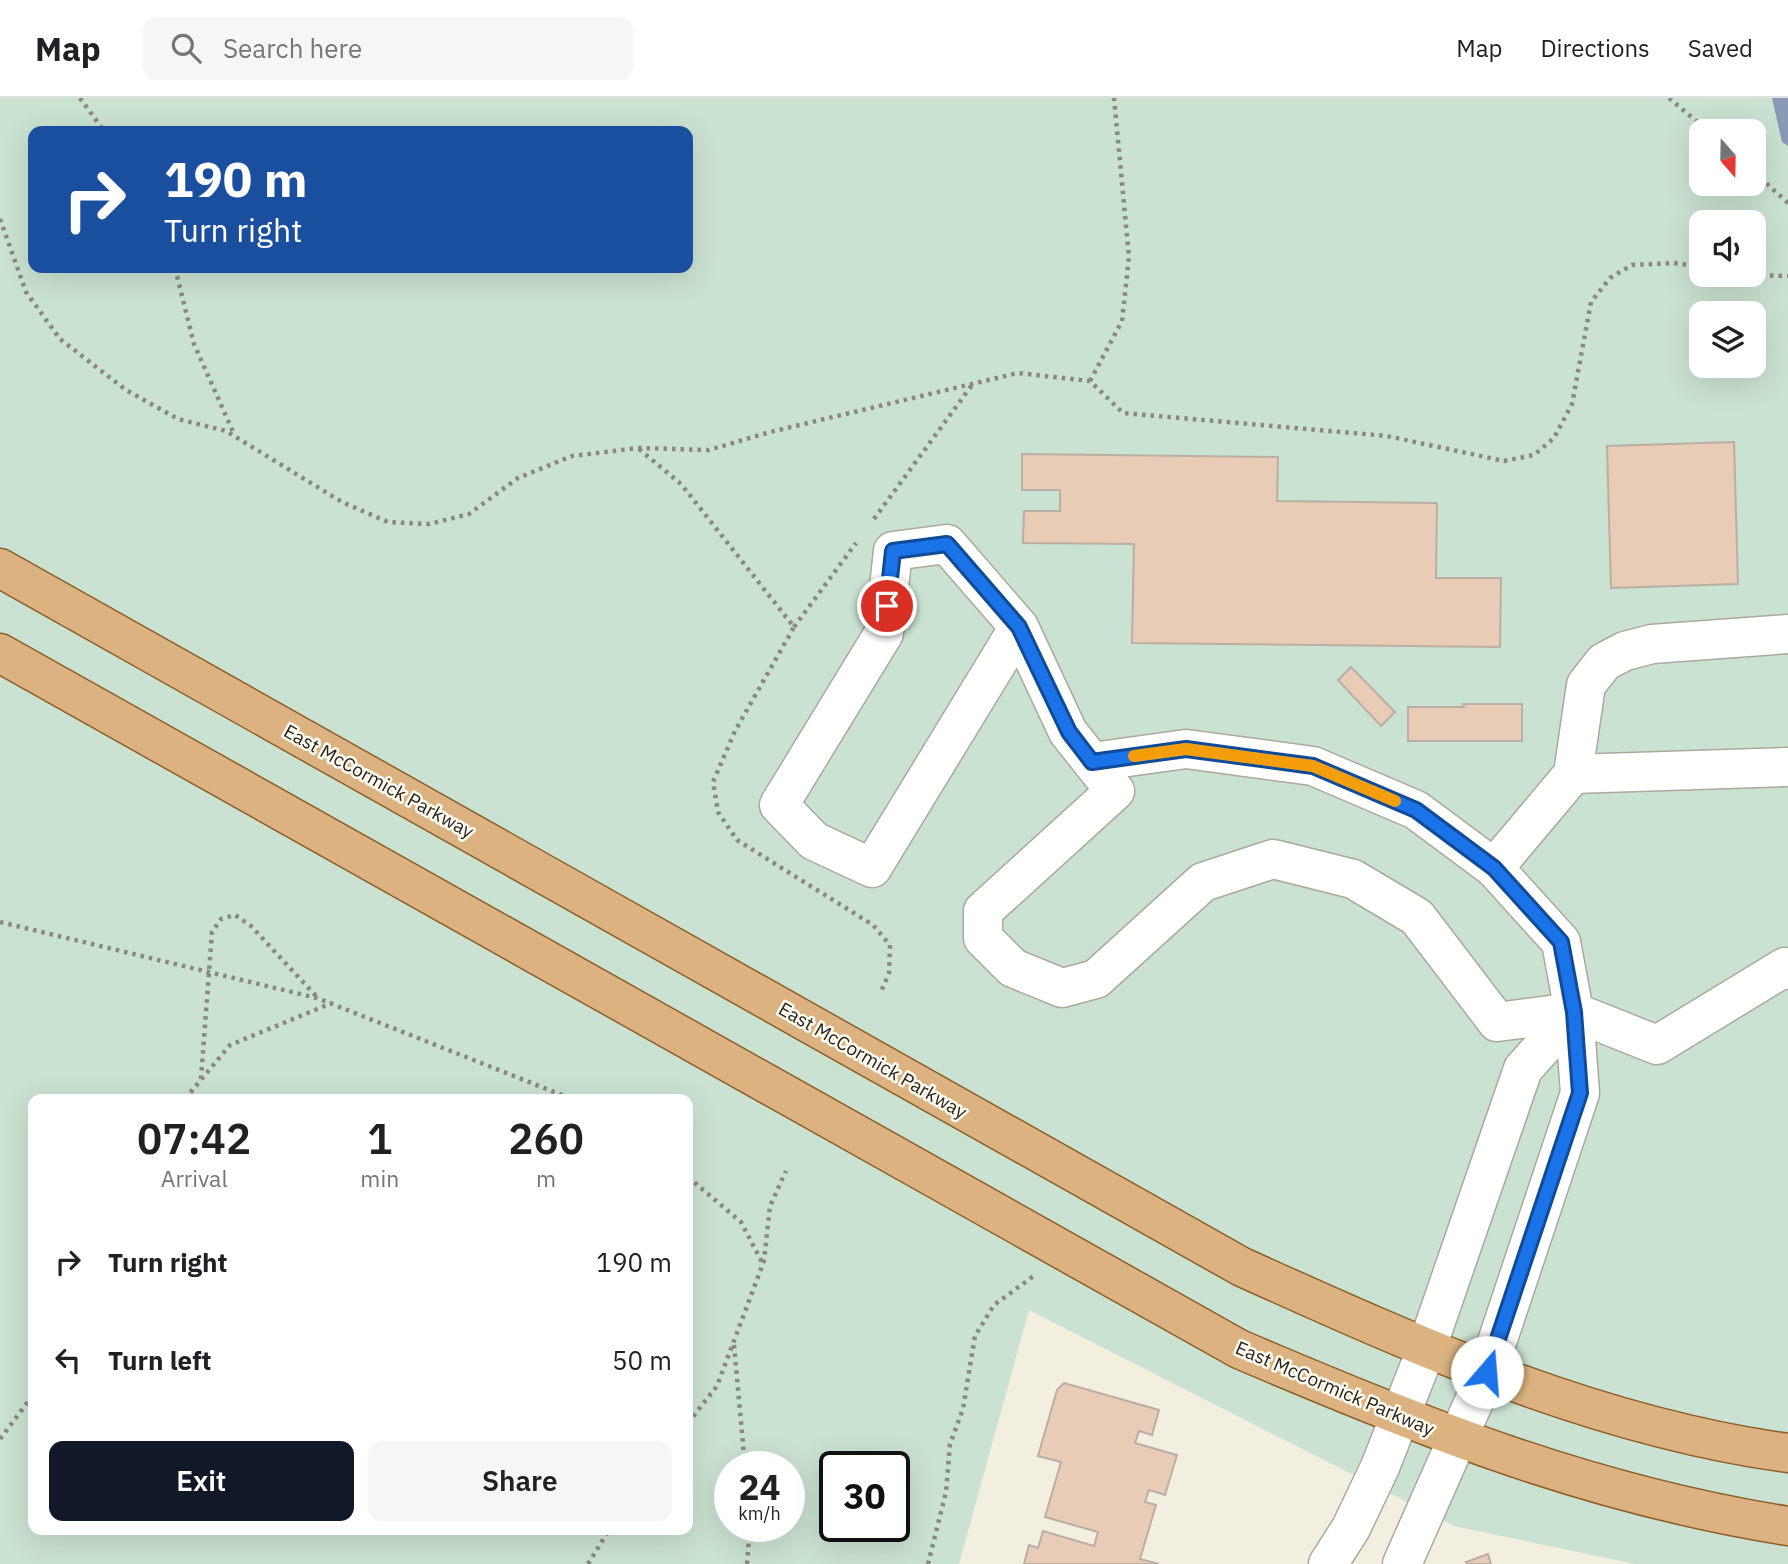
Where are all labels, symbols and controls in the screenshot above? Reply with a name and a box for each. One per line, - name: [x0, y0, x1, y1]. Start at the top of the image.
- search box: [143, 17, 633, 80]
- text: Map: [35, 27, 101, 70]
- icon: search: [167, 29, 205, 67]
- text: Search here: [223, 31, 362, 65]
- text: Map: [1456, 32, 1502, 64]
- text: Directions: [1540, 32, 1650, 64]
- text: Saved: [1688, 32, 1753, 64]
- north arrow: [1689, 119, 1766, 196]
- map controls: [1689, 119, 1766, 378]
- text: 190 m: [164, 147, 308, 210]
- icon: right: [49, 154, 140, 245]
- text: Turn right: [164, 209, 302, 251]
- button: sound: [1689, 210, 1766, 287]
- button: layers: [1689, 301, 1766, 378]
- pin: [857, 576, 917, 636]
- icon: arrive: [868, 587, 906, 625]
- street label: East McCormick Parkway: [280, 719, 479, 844]
- street label: East McCormick Parkway: [774, 996, 972, 1124]
- text: 07:42: [137, 1111, 251, 1166]
- text: 1: [367, 1111, 392, 1166]
- text: 260: [508, 1111, 584, 1166]
- text: Arrival: [161, 1163, 228, 1193]
- text: min: [360, 1163, 399, 1193]
- text: m: [536, 1163, 556, 1193]
- icon: right: [49, 1243, 87, 1281]
- text: Turn right: [108, 1245, 227, 1279]
- text: 190 m: [596, 1245, 672, 1279]
- street label: East McCormick Parkway: [1232, 1335, 1439, 1441]
- position arrow: [1450, 1335, 1524, 1409]
- icon: left: [49, 1341, 87, 1379]
- text: Turn left: [108, 1343, 211, 1377]
- text: 50 m: [612, 1343, 672, 1377]
- button: Exit: [49, 1441, 354, 1521]
- button: Share: [368, 1441, 672, 1521]
- speed limit sign: 30: [819, 1451, 910, 1542]
- text: 24: [738, 1464, 781, 1510]
- text: km/h: [738, 1502, 781, 1525]

